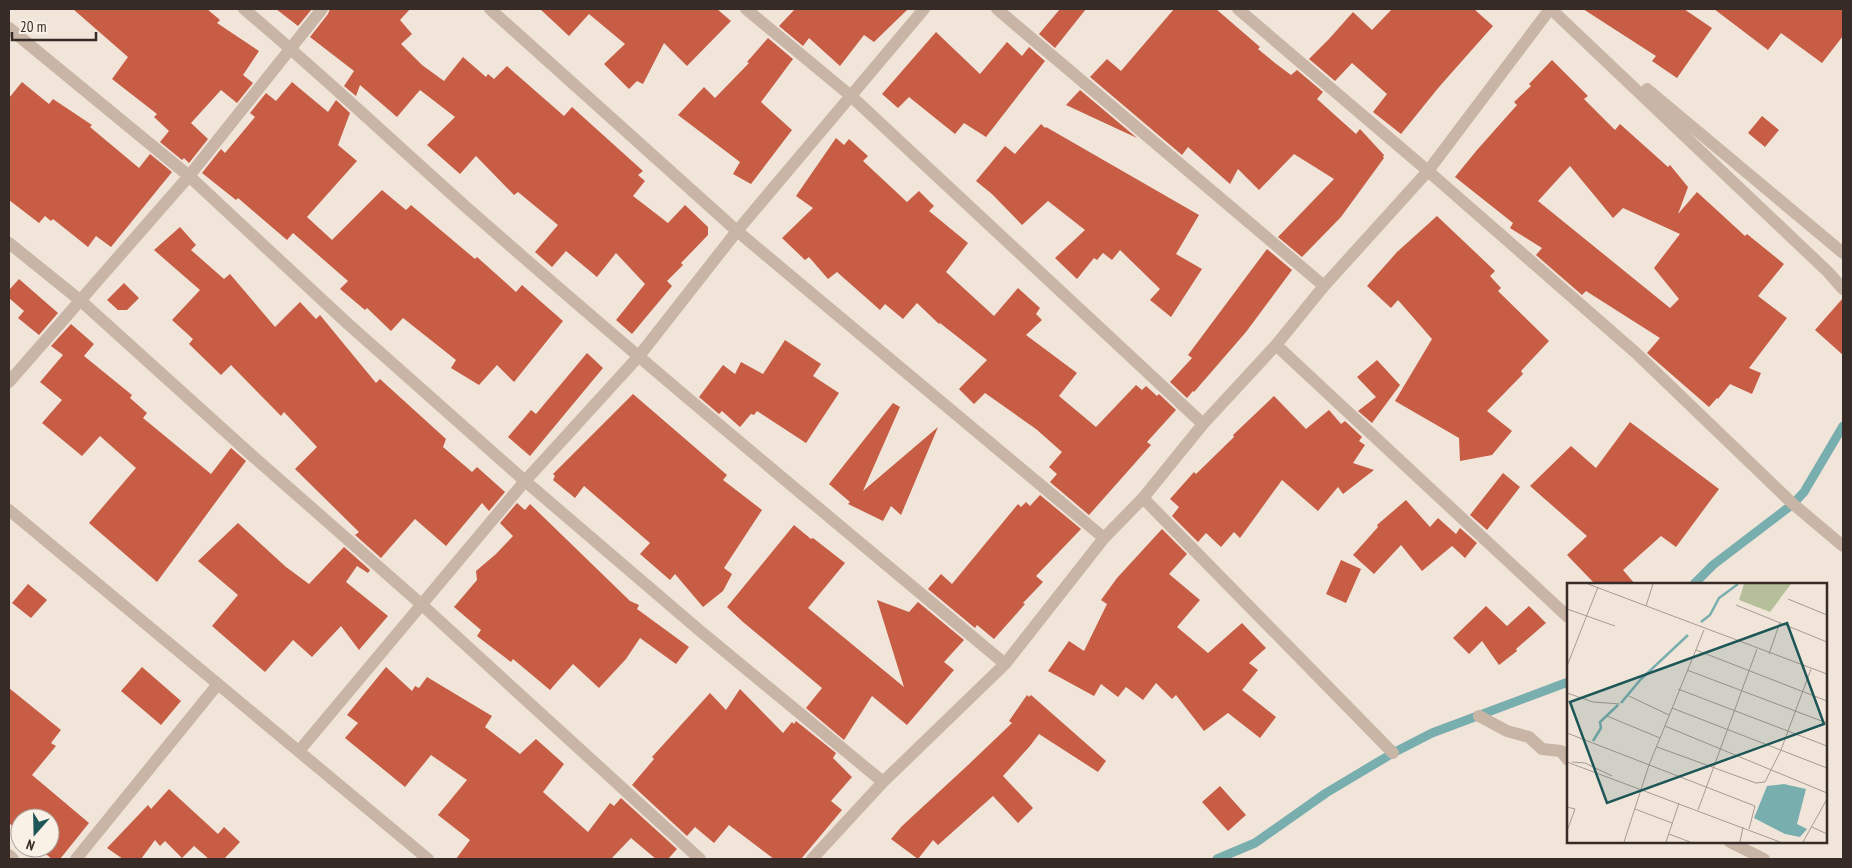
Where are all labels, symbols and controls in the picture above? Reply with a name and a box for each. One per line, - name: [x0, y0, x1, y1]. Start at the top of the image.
- scale bar: [12, 10, 96, 42]
- text: 20 m: [20, 17, 46, 36]
- inset map: [1567, 583, 1827, 843]
- north arrow: [10, 808, 60, 858]
- text: N: [24, 835, 37, 855]

